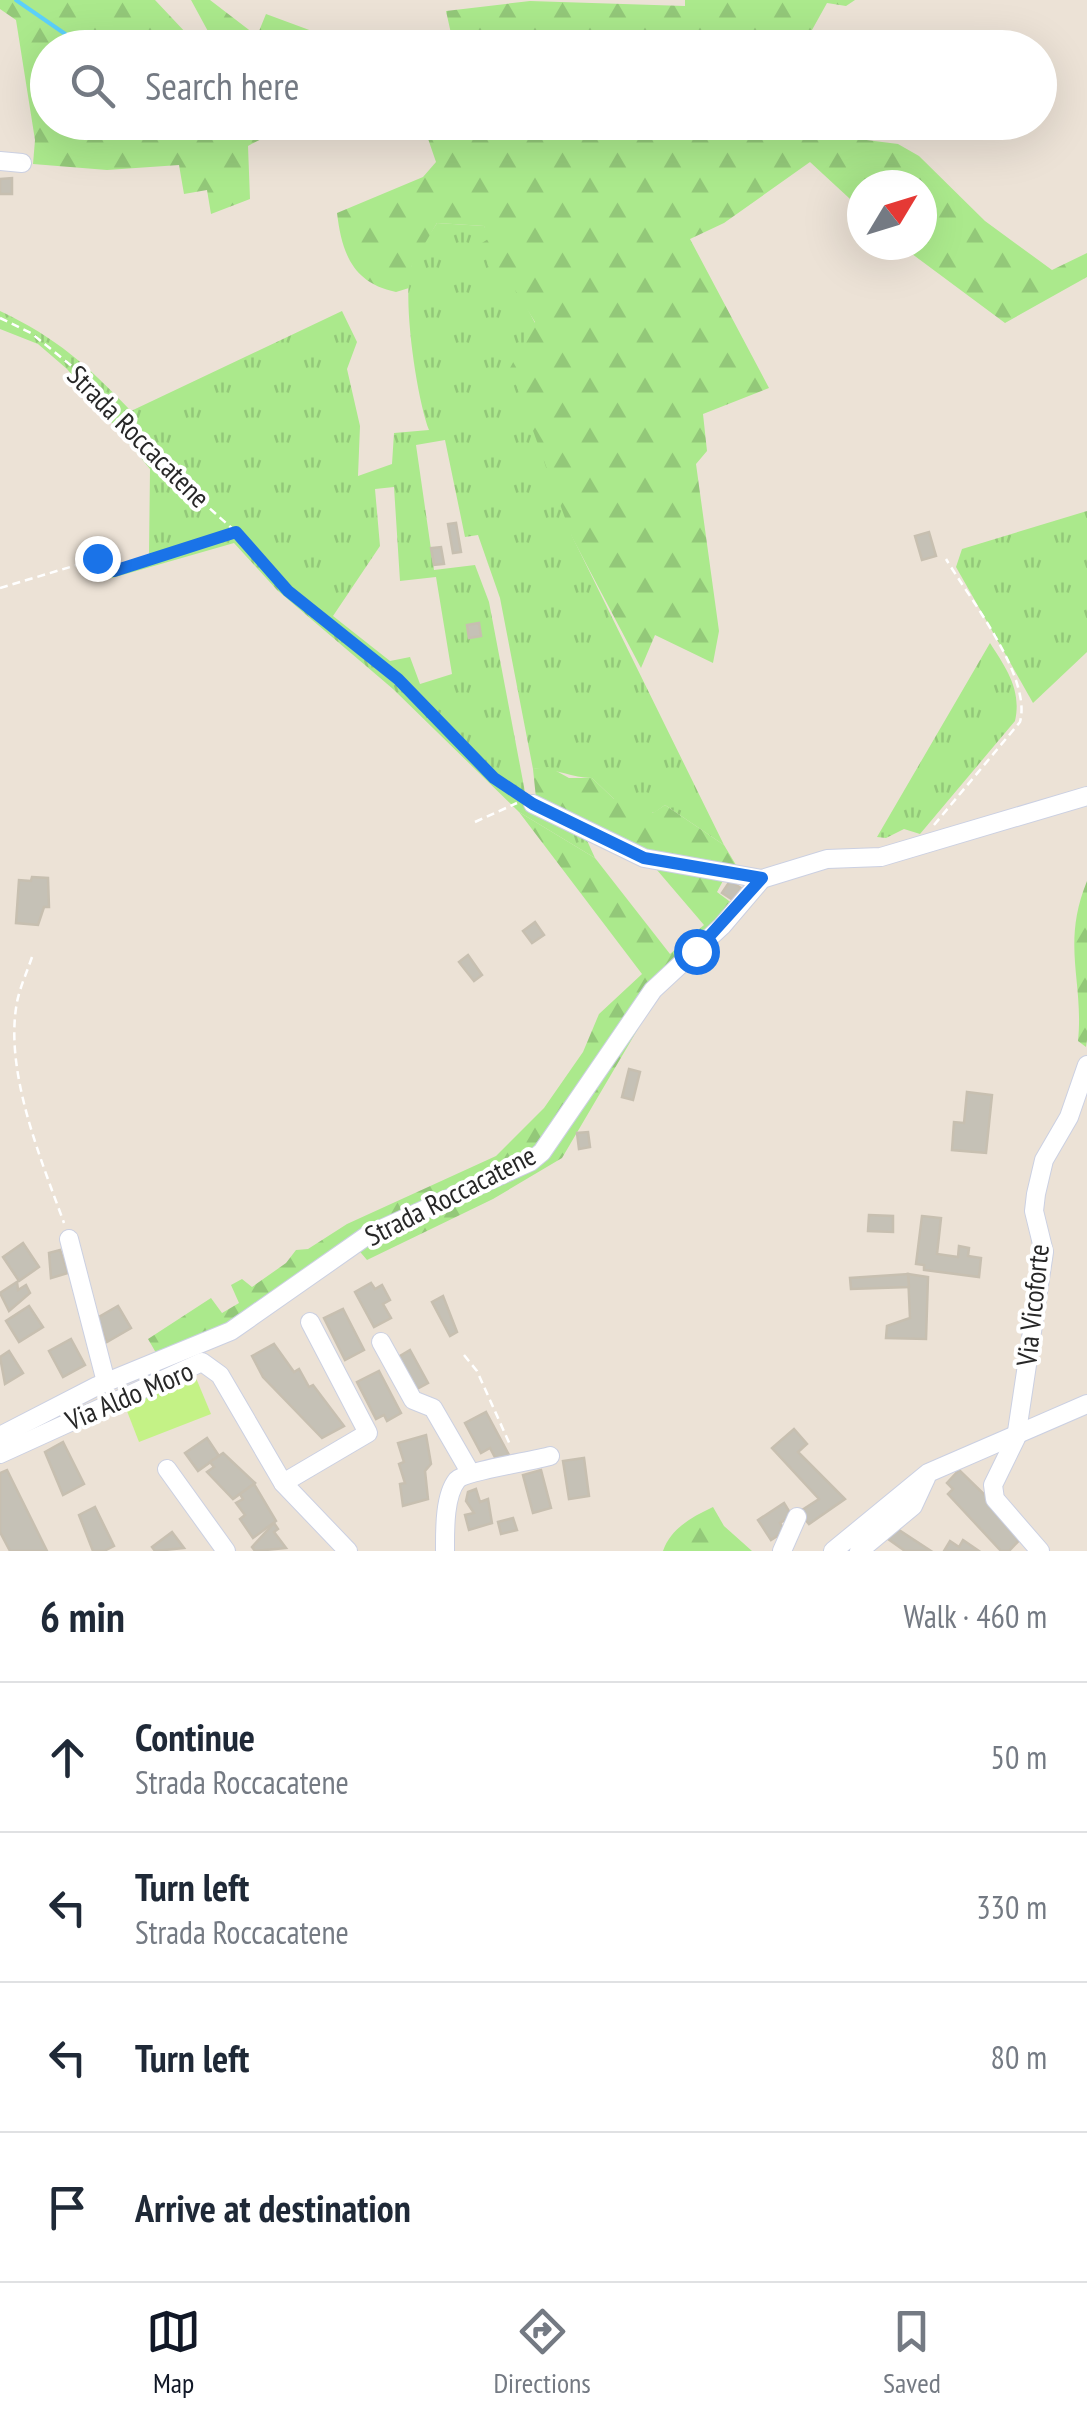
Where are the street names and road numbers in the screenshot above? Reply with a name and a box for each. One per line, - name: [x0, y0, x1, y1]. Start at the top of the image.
- street label: Strada Roccacatene: [60, 357, 218, 515]
- street label: Strada Roccacatene: [358, 1136, 542, 1254]
- street label: Via Vicoforte: [1007, 1242, 1057, 1369]
- street label: Via Aldo Moro: [59, 1352, 198, 1439]

